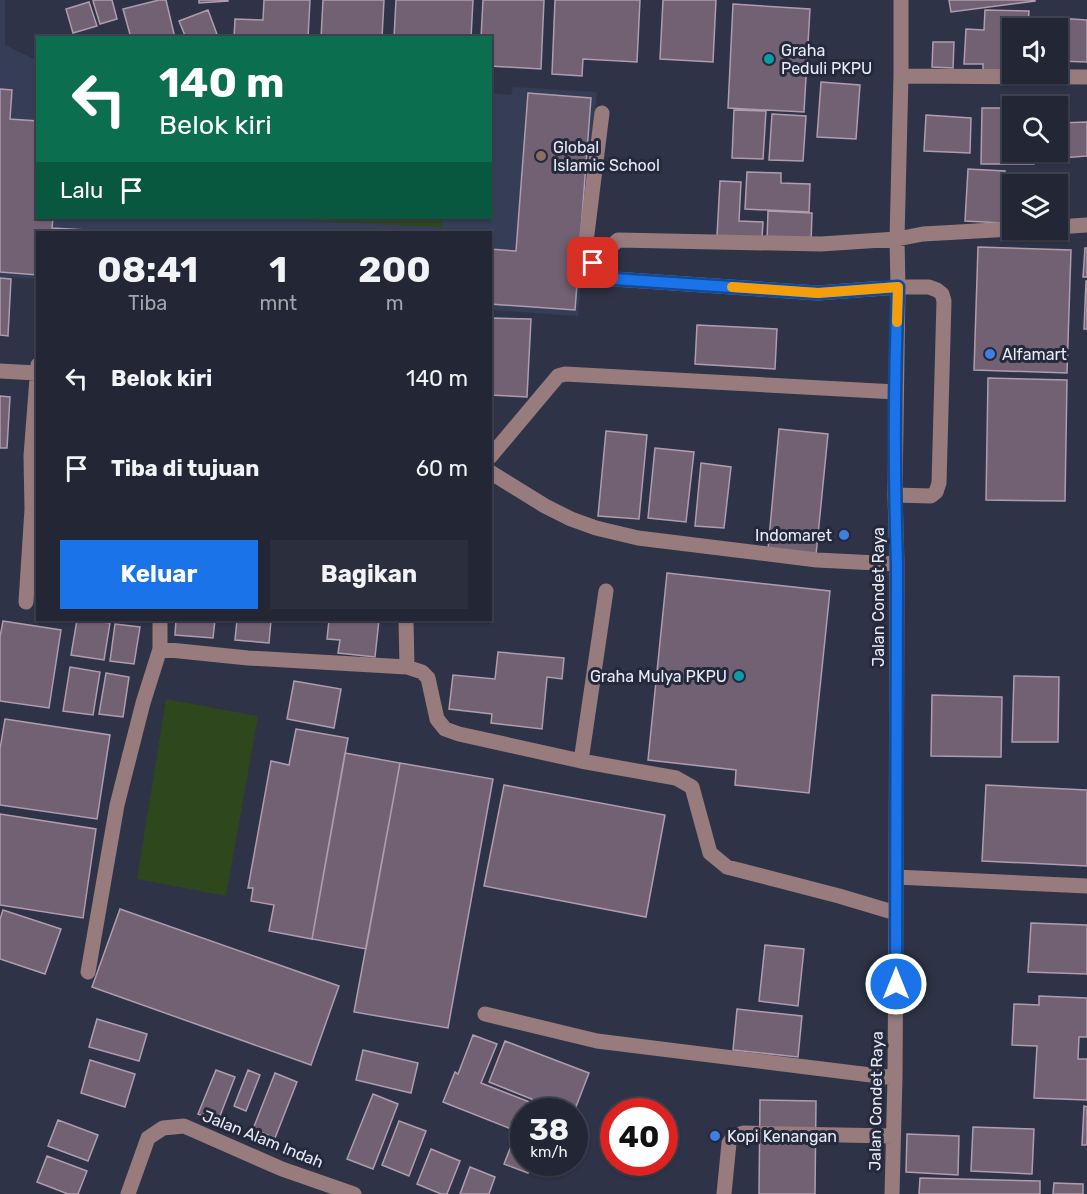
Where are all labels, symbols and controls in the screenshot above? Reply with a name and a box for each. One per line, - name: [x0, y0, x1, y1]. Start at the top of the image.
- map controls: [1002, 18, 1068, 240]
- button: sound: [1002, 18, 1068, 84]
- place label: Graha Peduli PKPU: [781, 41, 872, 78]
- marker: Graha Peduli PKPU: [762, 52, 776, 66]
- text: 140 m: [159, 58, 285, 108]
- icon: left: [60, 60, 138, 138]
- button: search: [1002, 96, 1068, 162]
- text: Belok kiri: [159, 109, 272, 141]
- place label: Global Islamic School: [553, 138, 660, 175]
- marker: Global Islamic School: [534, 149, 548, 163]
- icon: arrive: [115, 174, 148, 207]
- button: layers: [1002, 174, 1068, 240]
- text: Lalu: [60, 177, 103, 204]
- pin: [567, 237, 618, 288]
- icon: arrive: [576, 246, 609, 279]
- text: 08:41: [97, 248, 198, 291]
- text: 1: [269, 248, 287, 291]
- text: 200: [358, 248, 431, 291]
- text: Tiba: [128, 291, 167, 315]
- text: mnt: [259, 291, 297, 315]
- text: m: [386, 291, 403, 315]
- place label: Alfamart: [1002, 345, 1067, 364]
- marker: Alfamart: [983, 347, 997, 361]
- icon: left: [60, 362, 93, 395]
- text: Belok kiri: [111, 365, 212, 392]
- text: 140 m: [406, 365, 468, 392]
- icon: arrive: [60, 452, 93, 485]
- text: Tiba di tujuan: [111, 455, 259, 482]
- text: 60 m: [416, 455, 468, 482]
- place label: Indomaret: [755, 526, 832, 545]
- street label: Jalan Condet Raya: [869, 527, 888, 667]
- marker: Indomaret: [837, 528, 851, 542]
- button: Keluar: [60, 540, 258, 609]
- button: Bagikan: [270, 540, 468, 609]
- place label: Graha Mulya PKPU: [590, 667, 727, 686]
- marker: Graha Mulya PKPU: [732, 669, 746, 683]
- position arrow: [864, 952, 928, 1016]
- street label: Jalan Condet Raya: [865, 1031, 887, 1171]
- speed limit sign: 40: [600, 1098, 678, 1176]
- street label: Jalan Alam Indah: [200, 1106, 326, 1172]
- text: 38: [529, 1112, 569, 1148]
- place label: Kopi Kenangan: [727, 1127, 837, 1146]
- marker: Kopi Kenangan: [708, 1129, 722, 1143]
- text: km/h: [530, 1143, 568, 1161]

